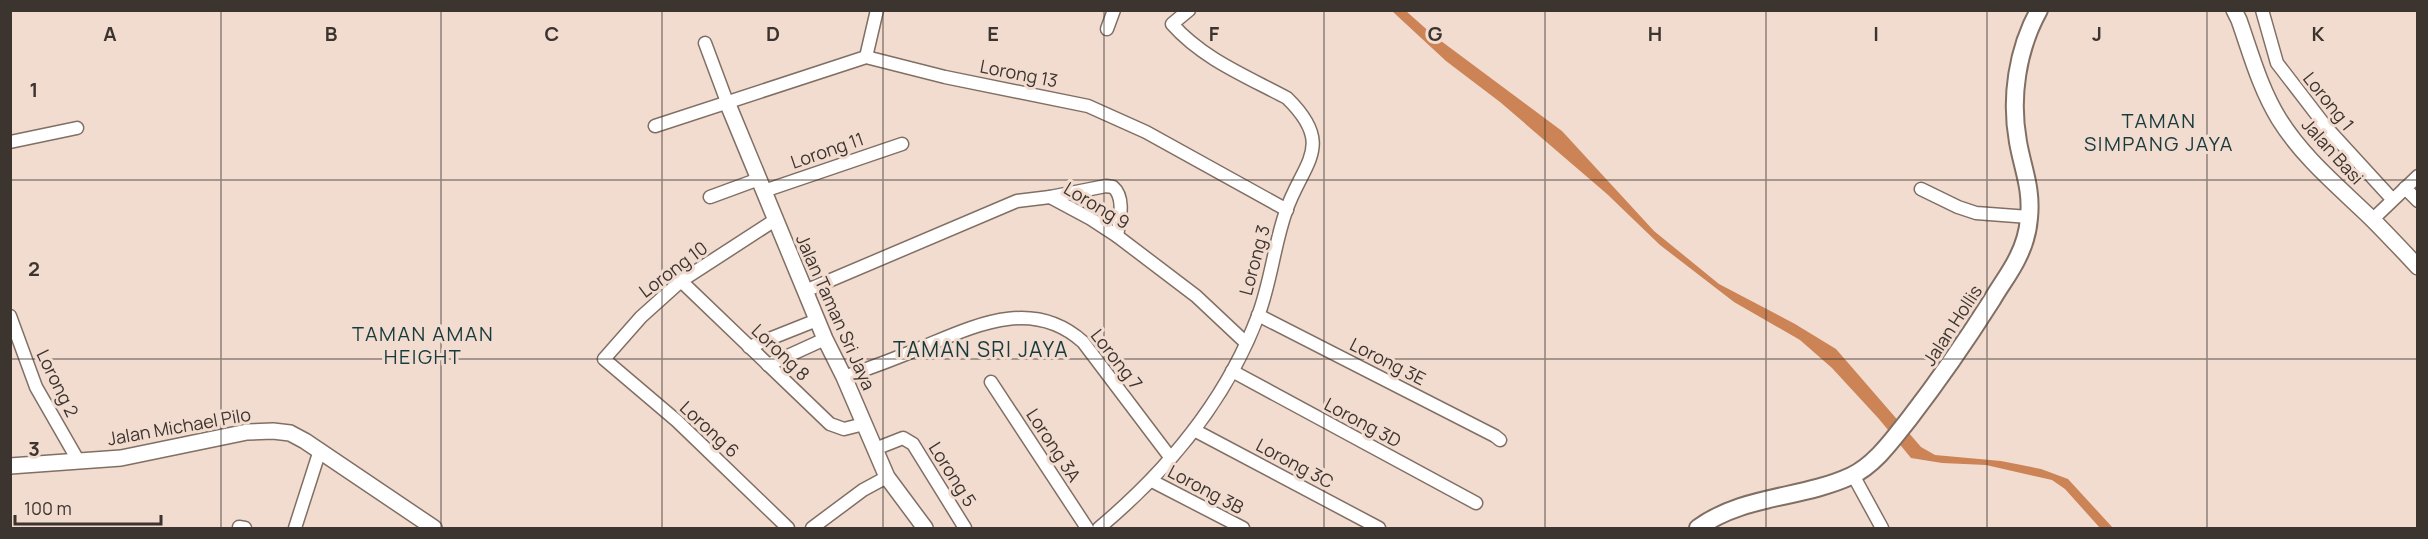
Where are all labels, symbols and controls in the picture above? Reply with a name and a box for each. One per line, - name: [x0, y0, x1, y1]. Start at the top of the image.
- text: A: [103, 20, 117, 47]
- text: B: [325, 20, 338, 47]
- text: C: [545, 20, 559, 47]
- text: D: [766, 20, 780, 47]
- text: E: [987, 20, 999, 47]
- text: F: [1209, 20, 1220, 47]
- text: G: [1428, 20, 1443, 47]
- text: H: [1648, 20, 1662, 47]
- text: I: [1873, 20, 1879, 47]
- text: J: [2092, 20, 2102, 47]
- text: K: [2312, 20, 2325, 47]
- street label: Lorong 13: [978, 54, 1060, 92]
- street label: Lorong 1: [2298, 67, 2360, 135]
- text: 1: [30, 76, 38, 103]
- district label: TAMAN SIMPANG JAYA: [2084, 107, 2234, 157]
- street label: Jalan Basi: [2297, 113, 2369, 189]
- street label: Lorong 11: [787, 126, 867, 174]
- street label: Lorong 9: [1060, 176, 1134, 234]
- street label: Lorong 3: [1233, 222, 1275, 298]
- street label: Jalan Taman Sri Jaya: [791, 230, 881, 394]
- street label: Lorong 10: [634, 235, 712, 303]
- text: 2: [28, 255, 40, 282]
- street label: Jalan Hollis: [1917, 280, 1987, 370]
- street label: Lorong 8: [747, 318, 815, 386]
- district label: TAMAN AMAN HEIGHT: [352, 320, 494, 370]
- street label: Lorong 7: [1086, 324, 1148, 394]
- street label: Lorong 3E: [1346, 332, 1430, 390]
- district label: TAMAN SRI JAYA: [893, 335, 1069, 363]
- street label: Lorong 2: [31, 345, 85, 421]
- street label: Lorong 3D: [1320, 392, 1406, 452]
- street label: Lorong 6: [675, 395, 745, 463]
- street label: Jalan Michael Pilo: [105, 402, 253, 450]
- street label: Lorong 3A: [1021, 404, 1087, 487]
- street label: Lorong 3C: [1252, 433, 1338, 494]
- text: 3: [28, 435, 40, 462]
- street label: Lorong 5: [924, 437, 982, 511]
- street label: Lorong 3B: [1164, 459, 1248, 519]
- scale bar: [15, 488, 160, 526]
- text: 100 m: [24, 496, 72, 520]

